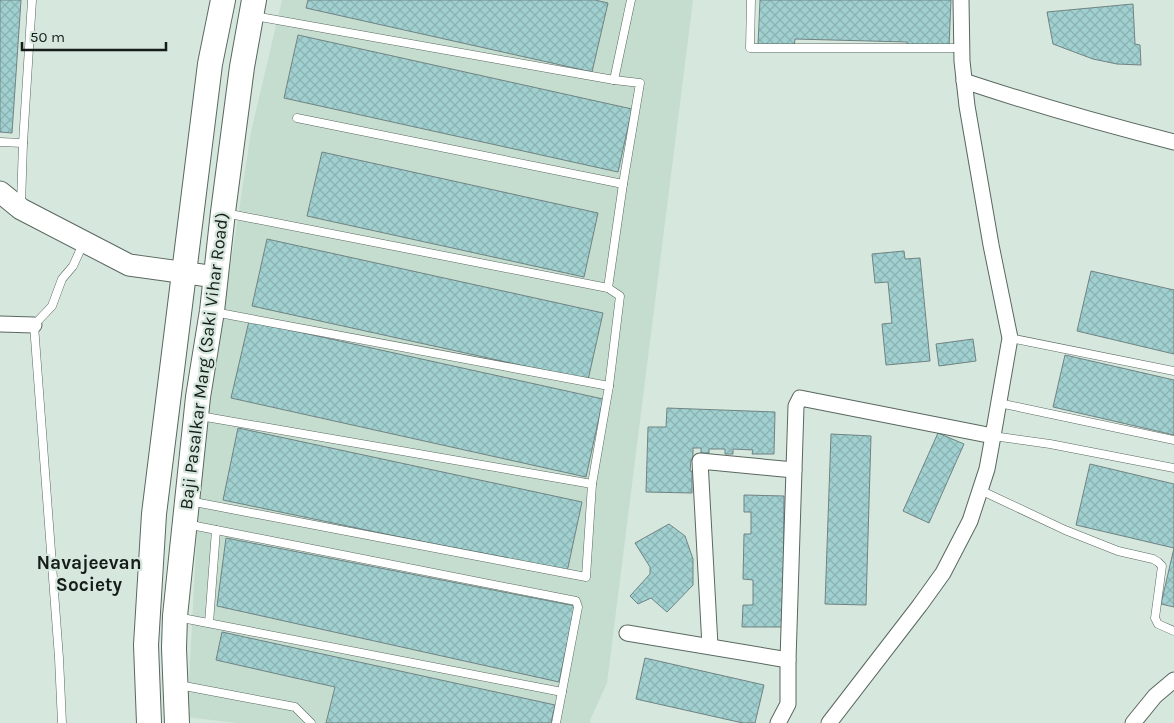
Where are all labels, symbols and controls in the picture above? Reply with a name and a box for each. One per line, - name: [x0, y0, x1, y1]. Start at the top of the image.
- scale bar: [22, 20, 166, 52]
- text: 50 m: [30, 28, 65, 46]
- street label: Baji Pasalkar Marg (Saki Vihar Road): [175, 211, 233, 511]
- district label: Navajeevan Society: [36, 552, 142, 596]

